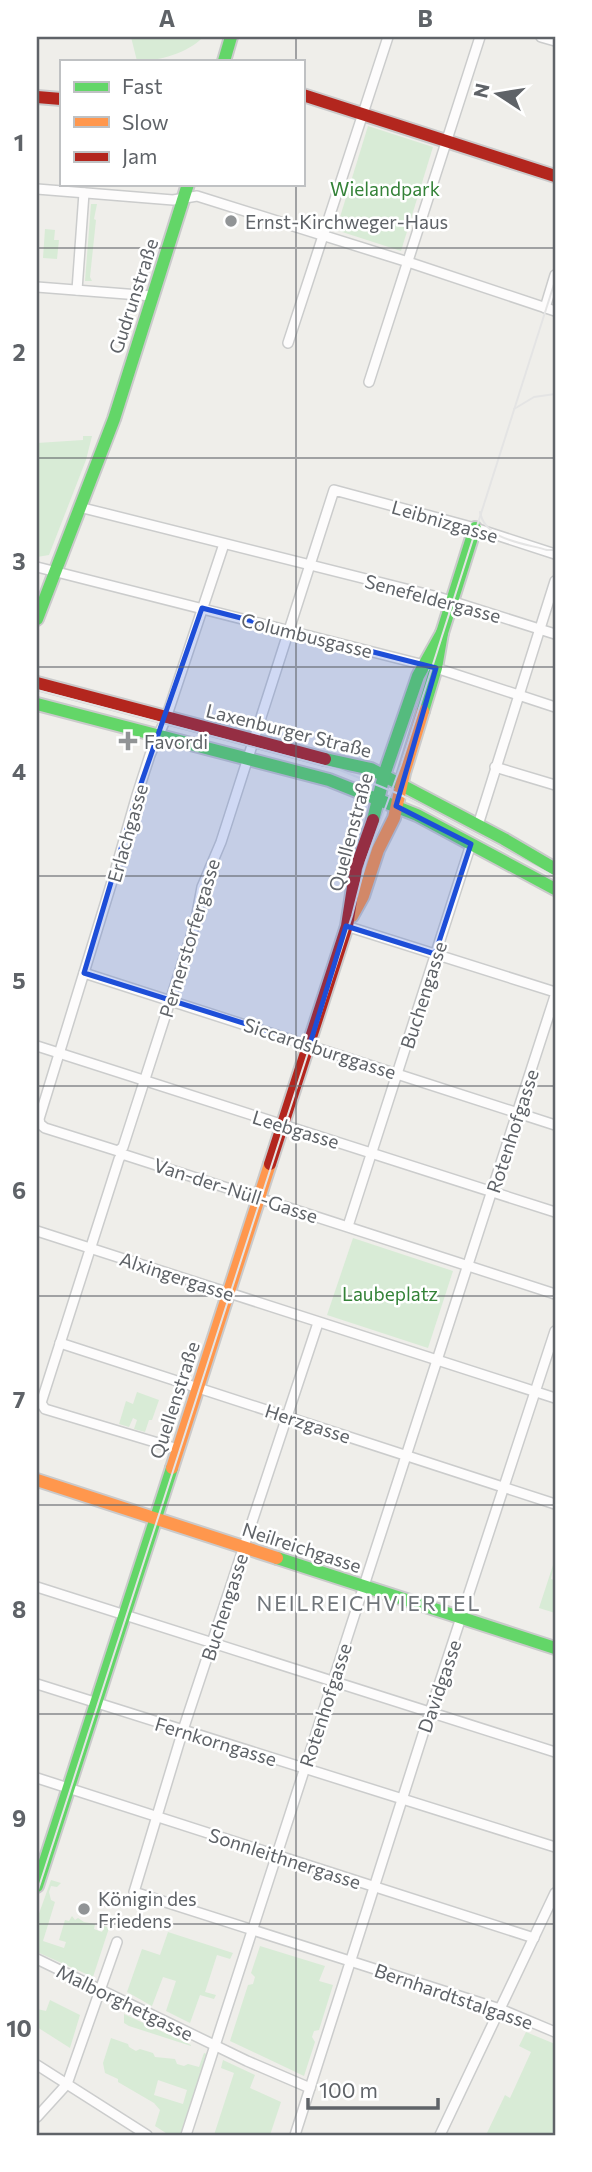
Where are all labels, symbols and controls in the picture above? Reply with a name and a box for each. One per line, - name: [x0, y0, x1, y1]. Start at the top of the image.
- text: A: [159, 4, 176, 32]
- text: B: [417, 4, 433, 32]
- legend: [60, 60, 304, 186]
- north arrow: [462, 60, 532, 130]
- text: Fast: [122, 73, 163, 98]
- text: N: [468, 81, 494, 100]
- text: Slow: [122, 109, 169, 134]
- text: 1: [14, 128, 24, 156]
- text: Jam: [122, 143, 157, 168]
- park label: Wielandpark: [330, 177, 440, 200]
- place label: Ernst-Kirchweger-Haus: [245, 210, 448, 233]
- marker: Ernst-Kirchweger-Haus: [223, 213, 239, 229]
- street label: Gudrunstraße: [104, 235, 162, 357]
- text: 2: [12, 338, 26, 366]
- street label: Leibnizgasse: [389, 495, 501, 547]
- text: 3: [12, 547, 26, 575]
- street label: Senefeldergasse: [363, 569, 503, 627]
- street label: Columbusgasse: [239, 608, 375, 662]
- street label: Laxenburger Straße: [204, 698, 374, 762]
- place label: Favordi: [144, 730, 208, 753]
- marker: Favordi: [118, 731, 138, 751]
- text: 4: [12, 757, 26, 785]
- street label: Quellenstraße: [323, 770, 377, 894]
- street label: Erlachgasse: [102, 781, 152, 885]
- street label: Pernerstorfergasse: [154, 856, 224, 1020]
- street label: Buchengasse: [395, 938, 451, 1052]
- text: 5: [12, 966, 26, 994]
- street label: Siccardsburggasse: [241, 1013, 399, 1083]
- street label: Rotenhofgasse: [481, 1066, 543, 1196]
- street label: Leebgasse: [250, 1105, 342, 1153]
- street label: Van-der-Nüll-Gasse: [151, 1153, 321, 1227]
- text: 6: [12, 1176, 26, 1204]
- street label: Alxingergasse: [117, 1247, 237, 1305]
- park label: Laubeplatz: [342, 1282, 438, 1305]
- street label: Quellenstraße: [144, 1338, 204, 1462]
- text: 7: [13, 1385, 25, 1413]
- street label: Herzgasse: [262, 1398, 354, 1448]
- street label: Neilreichgasse: [240, 1517, 364, 1577]
- street label: Buchengasse: [196, 1550, 252, 1664]
- district label: NEILREICHVIERTEL: [256, 1590, 482, 1615]
- text: 8: [12, 1595, 26, 1623]
- street label: Davidgasse: [412, 1637, 466, 1735]
- street label: Rotenhofgasse: [294, 1640, 356, 1770]
- street label: Fernkorngasse: [152, 1712, 280, 1770]
- text: 9: [12, 1804, 26, 1832]
- street label: Sonnleithnergasse: [206, 1823, 364, 1893]
- place label: Königin des Friedens: [98, 1887, 197, 1932]
- marker: Königin des Friedens: [76, 1901, 92, 1917]
- street label: Bernhardtstalgasse: [372, 1958, 536, 2034]
- street label: Malborghetgasse: [53, 1959, 197, 2045]
- text: 10: [6, 2014, 32, 2042]
- scale bar: [308, 2067, 438, 2111]
- text: 100 m: [319, 2077, 378, 2102]

